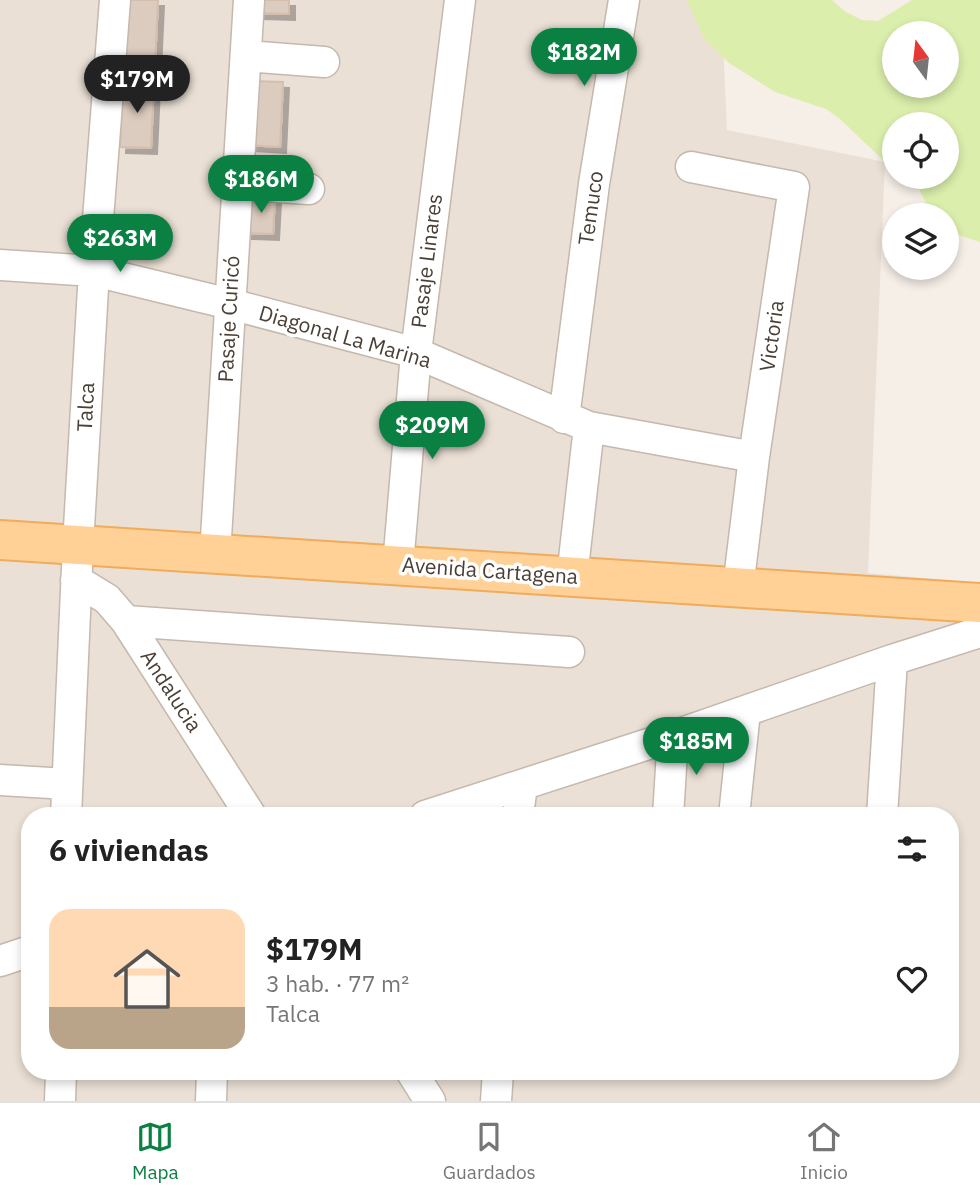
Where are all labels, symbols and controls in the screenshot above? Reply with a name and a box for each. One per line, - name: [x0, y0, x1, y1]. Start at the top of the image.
- north arrow: [882, 21, 959, 98]
- map controls: [882, 21, 959, 280]
- pin: $182M: [535, 28, 633, 88]
- text: $182M: [547, 36, 621, 66]
- pin: $179M: [88, 55, 186, 115]
- text: $179M: [100, 63, 174, 93]
- button: locate: [882, 112, 959, 189]
- pin: $186M: [212, 156, 310, 215]
- text: $186M: [224, 163, 298, 193]
- street label: Temuco: [571, 169, 609, 247]
- street label: Pasaje Linares: [404, 192, 448, 330]
- button: layers: [882, 203, 959, 280]
- pin: $263M: [71, 215, 169, 274]
- text: $263M: [83, 222, 157, 252]
- street label: Pasaje Curicó: [211, 255, 245, 383]
- street label: Diagonal La Marina: [256, 298, 435, 374]
- street label: Victoria: [752, 298, 790, 373]
- street label: Talca: [70, 382, 100, 432]
- pin: $209M: [383, 402, 481, 461]
- text: $209M: [395, 409, 469, 439]
- street label: Avenida Cartagena: [401, 550, 579, 590]
- street label: Andalucia: [135, 644, 209, 737]
- pin: $185M: [647, 718, 745, 777]
- text: $185M: [659, 725, 733, 755]
- text: 6 viviendas: [49, 830, 209, 869]
- icon: filters: [893, 830, 931, 868]
- text: $179M: [266, 929, 363, 968]
- icon: home: [105, 937, 189, 1021]
- icon: heart: [893, 960, 931, 998]
- text: 3 hab. · 77 m²: [266, 968, 409, 998]
- text: Talca: [266, 998, 320, 1028]
- tab: Mapa: [132, 1118, 179, 1184]
- tab: Guardados: [443, 1118, 536, 1184]
- tab: Inicio: [800, 1118, 848, 1184]

